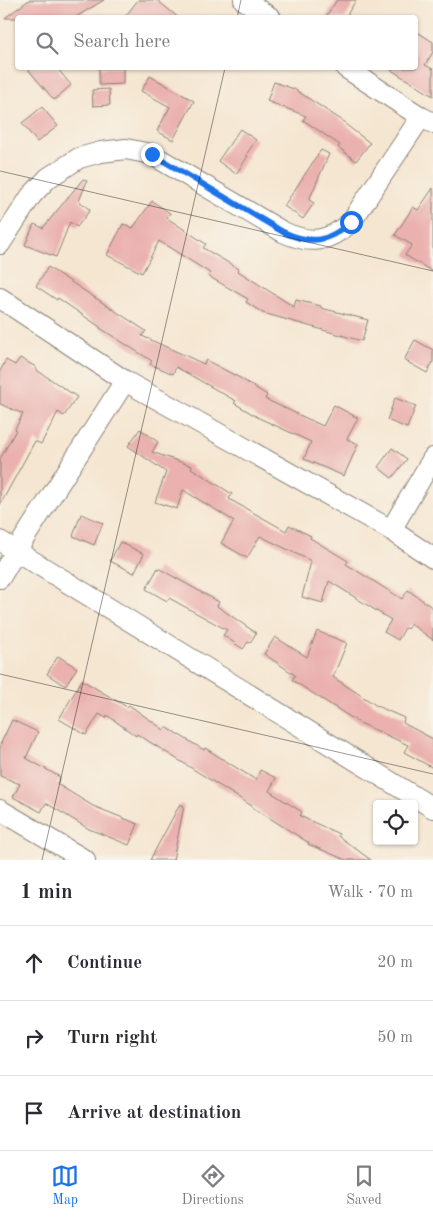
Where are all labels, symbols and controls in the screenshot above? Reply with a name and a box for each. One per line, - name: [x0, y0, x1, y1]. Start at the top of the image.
- search box: [15, 15, 418, 70]
- icon: search: [33, 29, 61, 57]
- text: Search here: [73, 33, 170, 52]
- route end: [141, 143, 164, 166]
- route start: [340, 211, 363, 234]
- map controls: [373, 800, 418, 845]
- button: locate: [373, 800, 418, 845]
- text: 1 min: [20, 882, 73, 903]
- text: Walk · 70 m: [327, 885, 413, 901]
- icon: ahead: [20, 949, 48, 977]
- text: Continue: [67, 954, 142, 973]
- text: 20 m: [377, 955, 413, 971]
- icon: right: [20, 1024, 48, 1052]
- text: Turn right: [67, 1029, 157, 1048]
- text: 50 m: [377, 1030, 413, 1046]
- icon: arrive: [20, 1099, 48, 1127]
- text: Arrive at destination: [67, 1104, 241, 1123]
- tab: Map: [51, 1162, 79, 1209]
- tab: Directions: [182, 1162, 244, 1209]
- tab: Saved: [346, 1162, 382, 1209]

